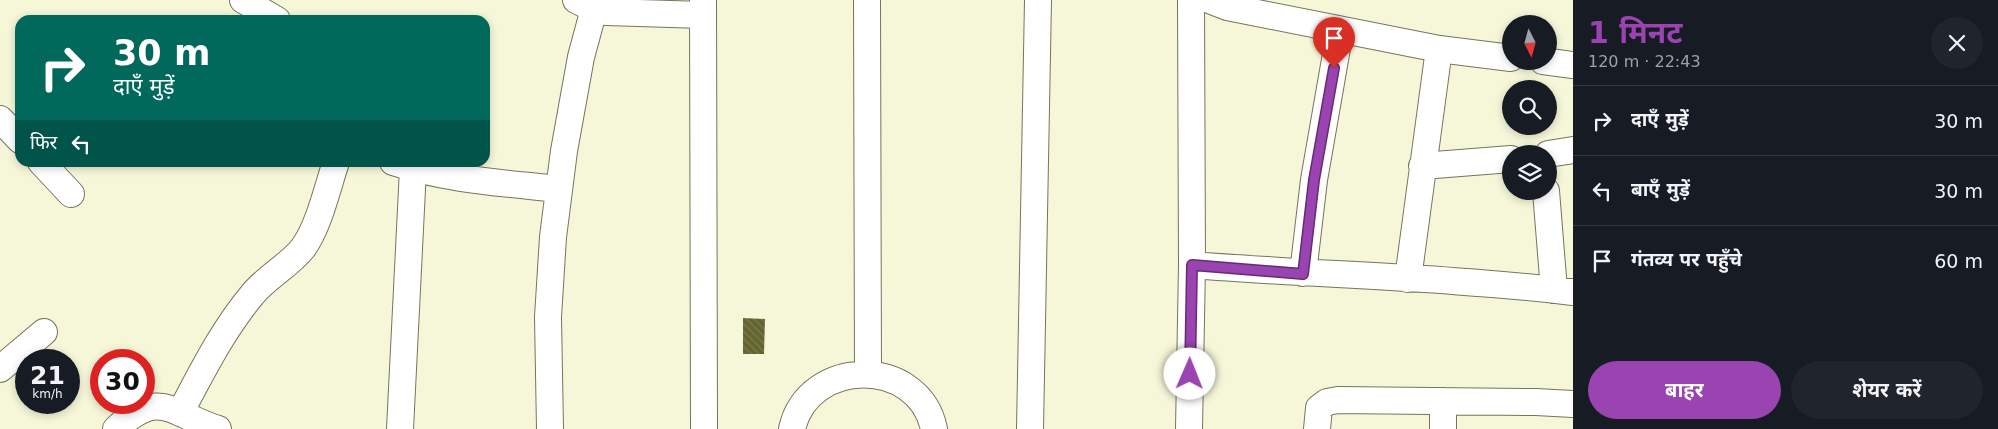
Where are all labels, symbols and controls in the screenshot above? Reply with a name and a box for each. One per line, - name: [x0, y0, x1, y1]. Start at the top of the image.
- north arrow: [1502, 15, 1558, 70]
- map controls: [1502, 15, 1557, 200]
- text: 1 मिनट: [1588, 15, 1682, 50]
- pin: [1313, 17, 1355, 68]
- button: close: [1931, 17, 1983, 69]
- icon: arrive: [1320, 24, 1348, 52]
- text: 30 m: [113, 33, 210, 73]
- icon: right: [30, 35, 95, 100]
- text: 120 m · 22:43: [1588, 52, 1701, 71]
- text: दाएँ मुड़ें: [113, 74, 174, 99]
- button: search: [1502, 80, 1557, 135]
- icon: right: [1588, 107, 1616, 135]
- text: दाएँ मुड़ें: [1631, 108, 1689, 130]
- text: 30 m: [1934, 110, 1983, 132]
- icon: left: [67, 130, 95, 158]
- text: फिर: [30, 131, 57, 153]
- button: layers: [1502, 145, 1557, 200]
- icon: left: [1588, 177, 1616, 205]
- text: बाएँ मुड़ें: [1631, 178, 1690, 200]
- text: 30 m: [1934, 180, 1983, 202]
- icon: arrive: [1588, 247, 1616, 275]
- text: गंतव्य पर पहुँचे: [1631, 248, 1742, 270]
- text: 60 m: [1934, 250, 1983, 272]
- position arrow: [1163, 347, 1215, 399]
- speed limit sign: 30: [90, 349, 155, 414]
- text: 21: [30, 361, 65, 390]
- button: बाहर: [1588, 361, 1781, 419]
- button: शेयर करें: [1791, 361, 1983, 419]
- text: km/h: [32, 387, 63, 401]

